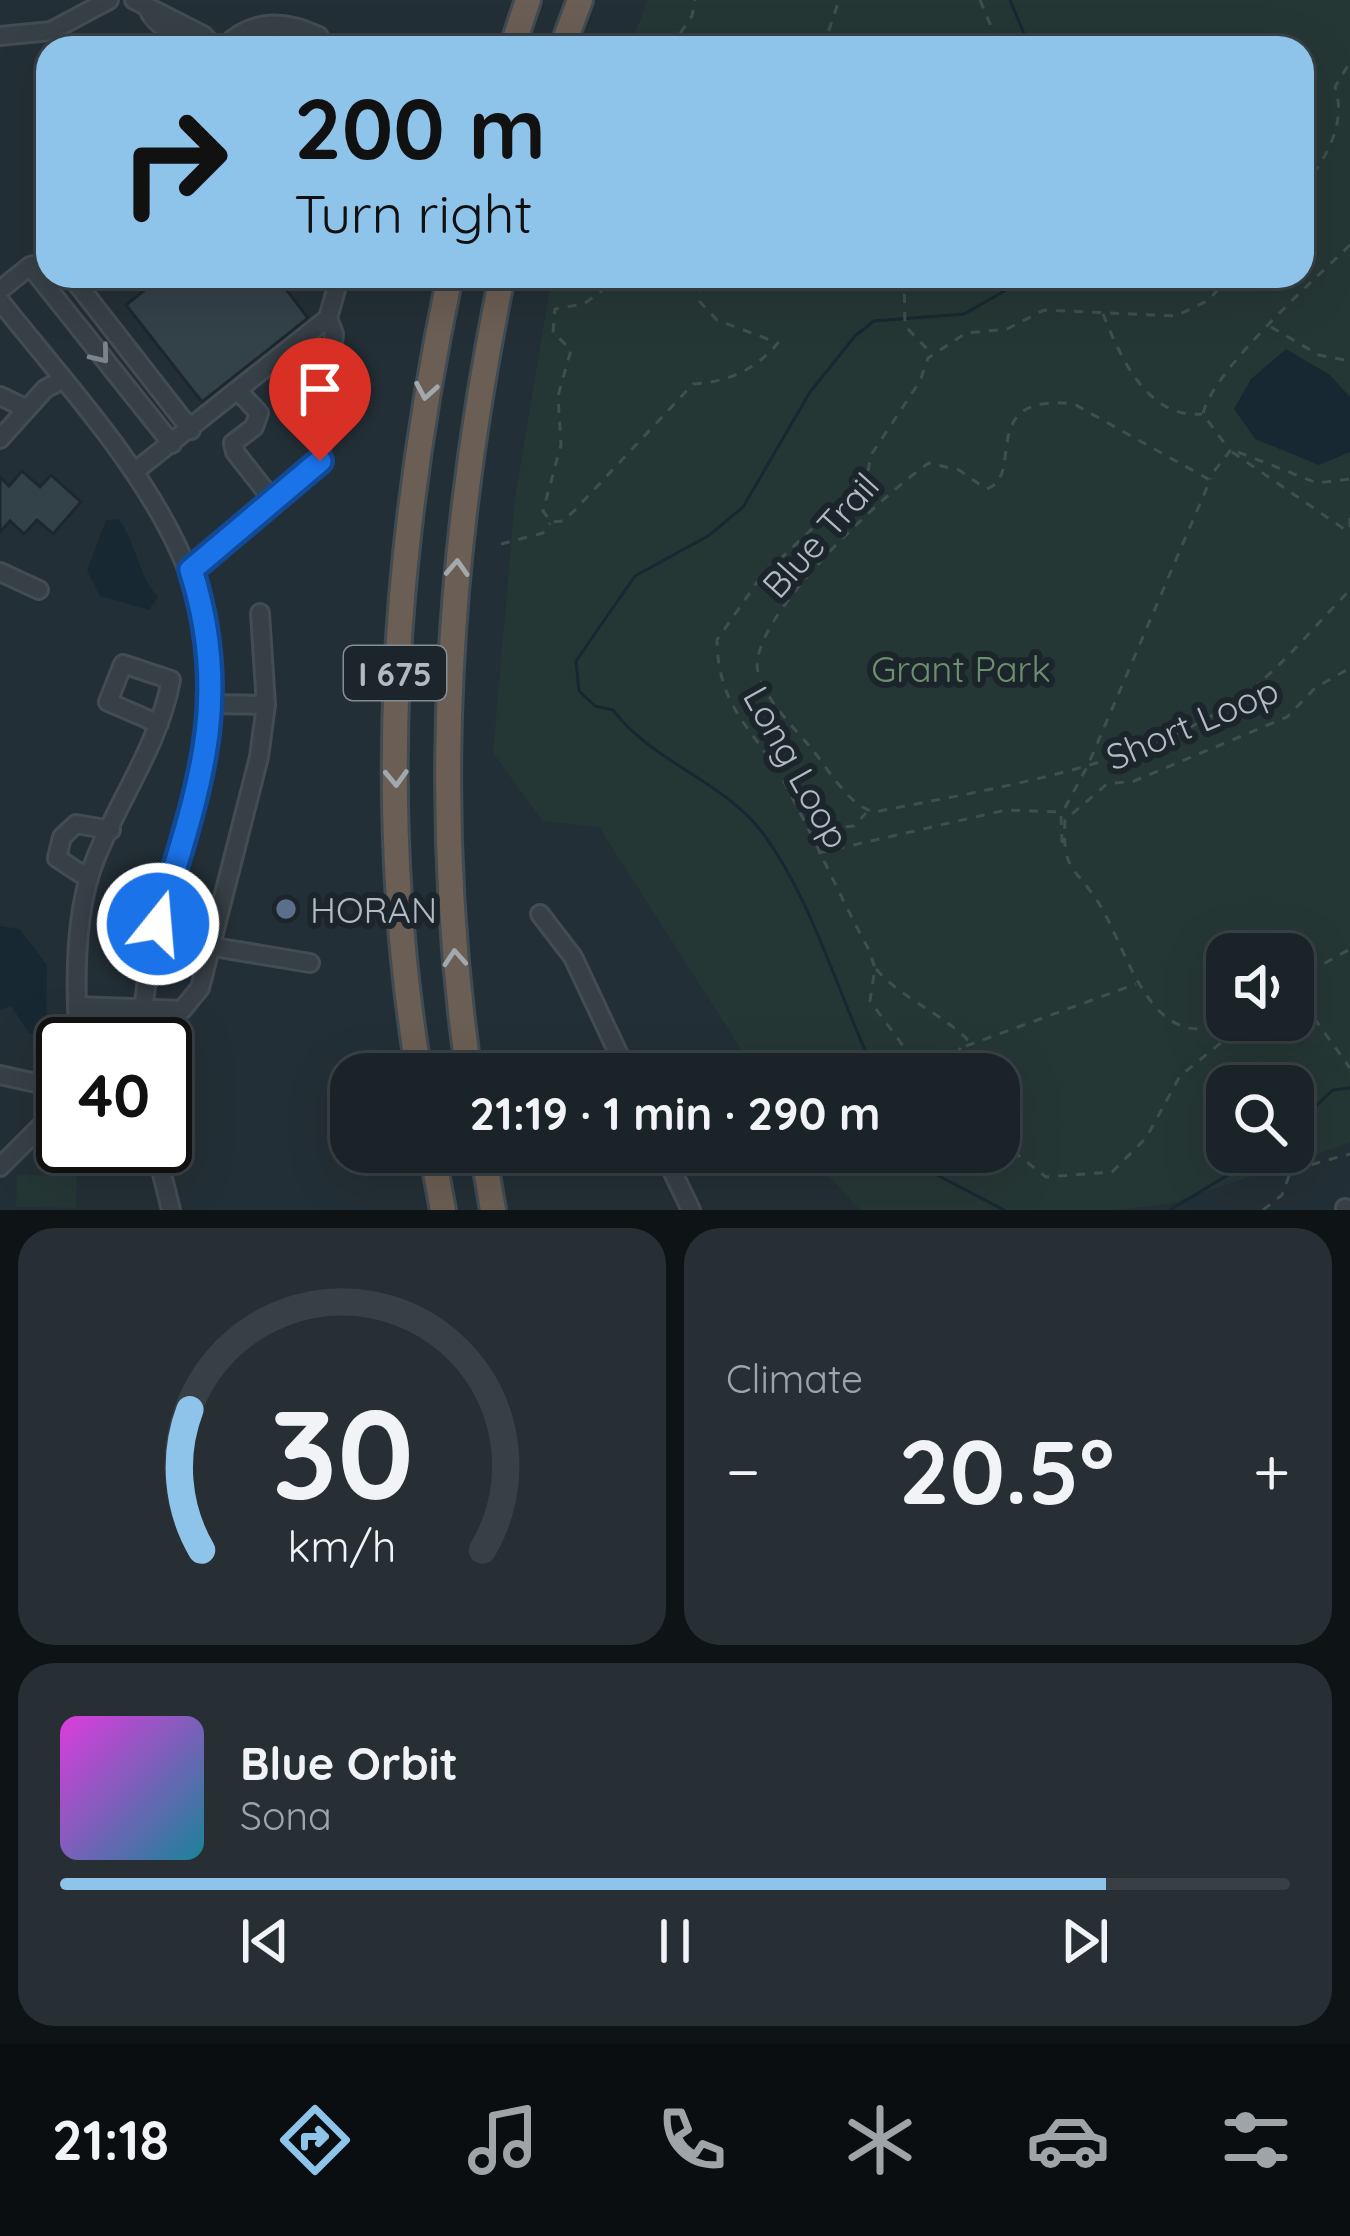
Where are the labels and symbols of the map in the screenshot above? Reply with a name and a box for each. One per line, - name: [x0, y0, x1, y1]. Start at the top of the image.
- pin: [269, 338, 371, 461]
- one-way arrow: [87, 341, 108, 363]
- one-way arrow: [414, 380, 440, 400]
- street label: Blue Trail: [752, 463, 888, 607]
- one-way arrow: [444, 558, 470, 577]
- road number: I 675: [344, 646, 446, 700]
- park label: Grant Park: [871, 646, 1051, 691]
- street label: Short Loop: [1099, 667, 1285, 779]
- street label: Long Loop: [734, 678, 860, 856]
- one-way arrow: [383, 769, 409, 788]
- position arrow: [95, 861, 221, 987]
- place label: HORAN: [310, 887, 437, 932]
- marker: HORAN: [273, 896, 299, 922]
- one-way arrow: [442, 948, 468, 967]
- speed limit sign: 40: [36, 1017, 192, 1173]

